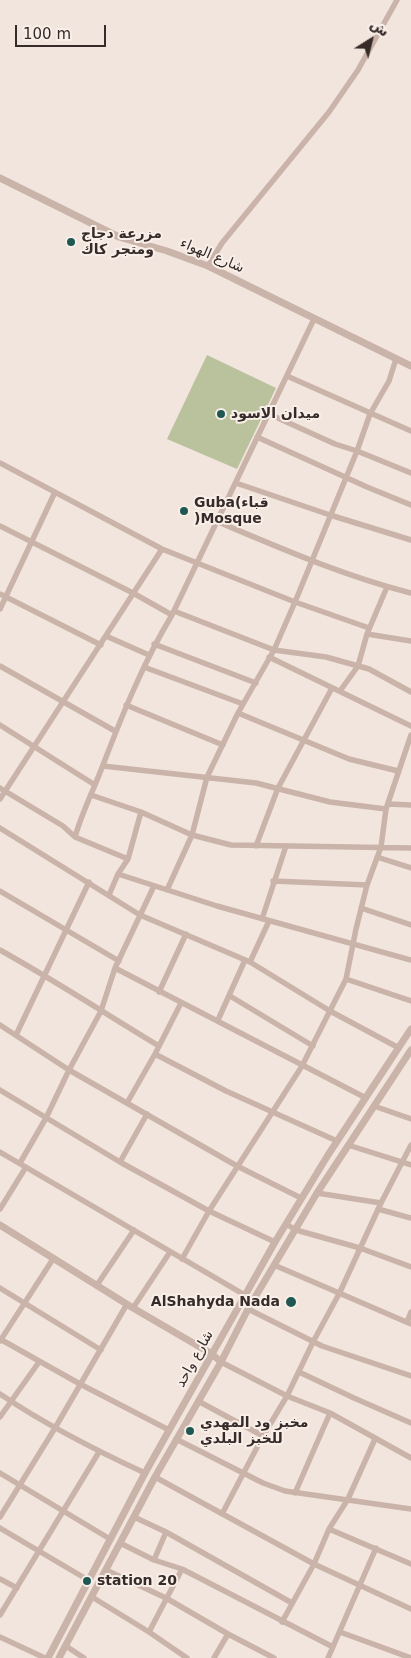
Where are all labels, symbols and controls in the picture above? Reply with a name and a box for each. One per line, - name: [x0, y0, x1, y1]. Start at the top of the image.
- scale bar: [18, 15, 109, 47]
- north arrow: [346, 15, 396, 65]
- text: ش: [367, 16, 392, 40]
- text: 100 m: [23, 25, 71, 43]
- place label: مزرعة دجاج ومتجر كاك: [81, 226, 162, 258]
- street label: شارع الهواء: [177, 235, 247, 277]
- marker: مزرعة دجاج ومتجر كاك: [65, 236, 77, 248]
- place label: ميدان الاسود: [231, 406, 320, 422]
- marker: ميدان الاسود: [215, 408, 227, 420]
- place label: Guba(قباء )Mosque: [194, 495, 269, 528]
- marker: Guba(قباء )Mosque: [178, 505, 190, 517]
- place label: AlShahyda Nada: [151, 1294, 280, 1310]
- marker: AlShahyda Nada: [284, 1295, 298, 1309]
- street label: شارع واحد: [173, 1328, 217, 1390]
- place label: مخبز ود المهدي للخبز البلدي: [200, 1415, 308, 1448]
- marker: مخبز ود المهدي للخبز البلدي: [184, 1425, 196, 1437]
- place label: station 20: [97, 1573, 177, 1589]
- marker: station 20: [81, 1575, 93, 1587]

